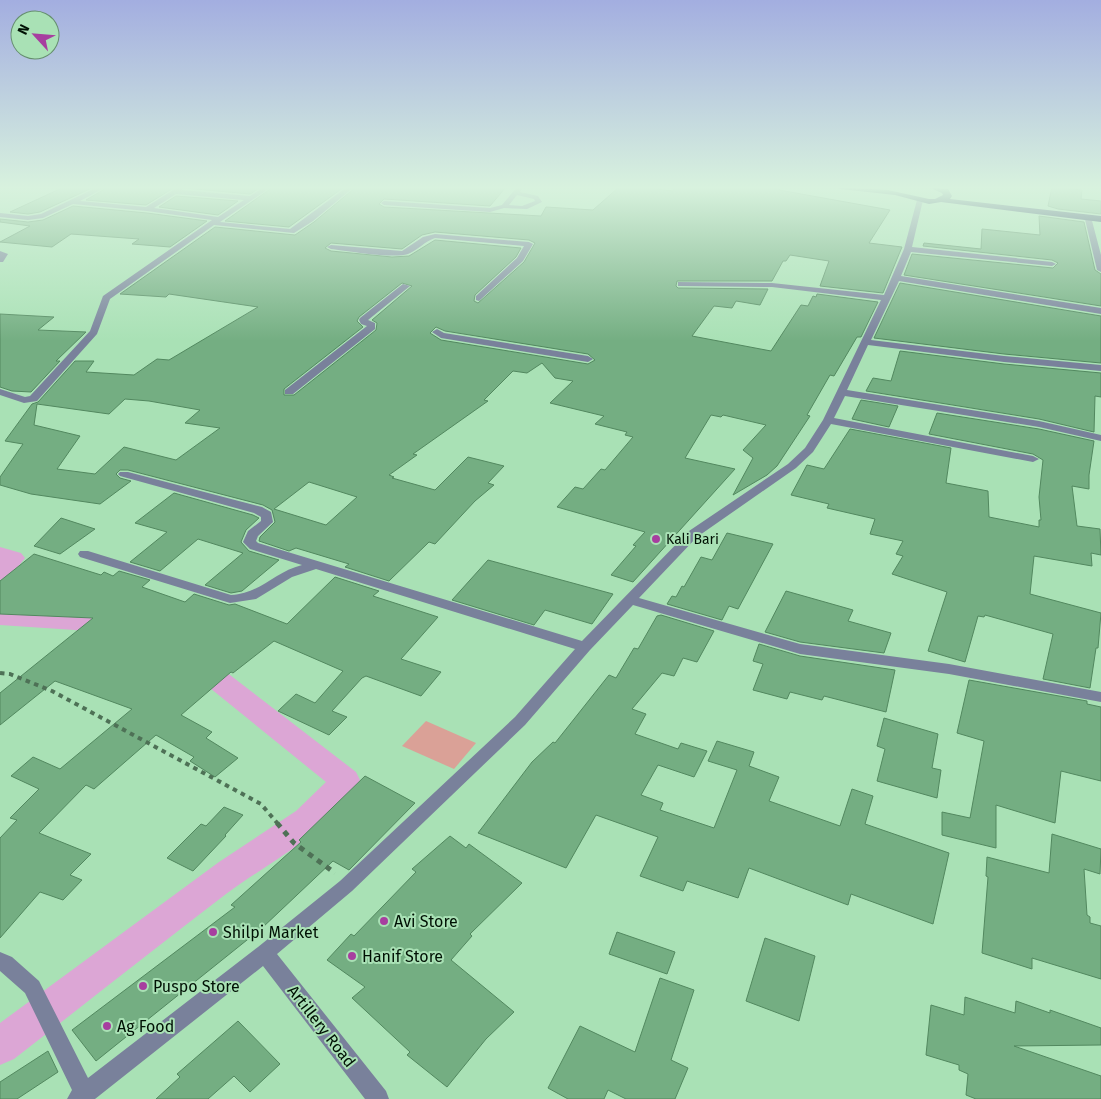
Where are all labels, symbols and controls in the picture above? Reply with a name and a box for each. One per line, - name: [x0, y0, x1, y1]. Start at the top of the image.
- north arrow: [10, 10, 60, 60]
- text: N: [14, 22, 33, 37]
- place label: Kali Bari: [666, 531, 719, 548]
- marker: Kali Bari: [650, 533, 662, 545]
- place label: Avi Store: [394, 912, 458, 931]
- marker: Avi Store: [378, 915, 390, 927]
- place label: Shilpi Market: [223, 923, 319, 942]
- marker: Shilpi Market: [207, 926, 219, 938]
- place label: Hanif Store: [362, 947, 443, 966]
- marker: Hanif Store: [346, 950, 358, 962]
- place label: Puspo Store: [153, 977, 240, 996]
- marker: Puspo Store: [137, 980, 149, 992]
- street label: Artillery Road: [284, 982, 360, 1071]
- place label: Ag Food: [117, 1017, 174, 1036]
- marker: Ag Food: [101, 1020, 113, 1032]

